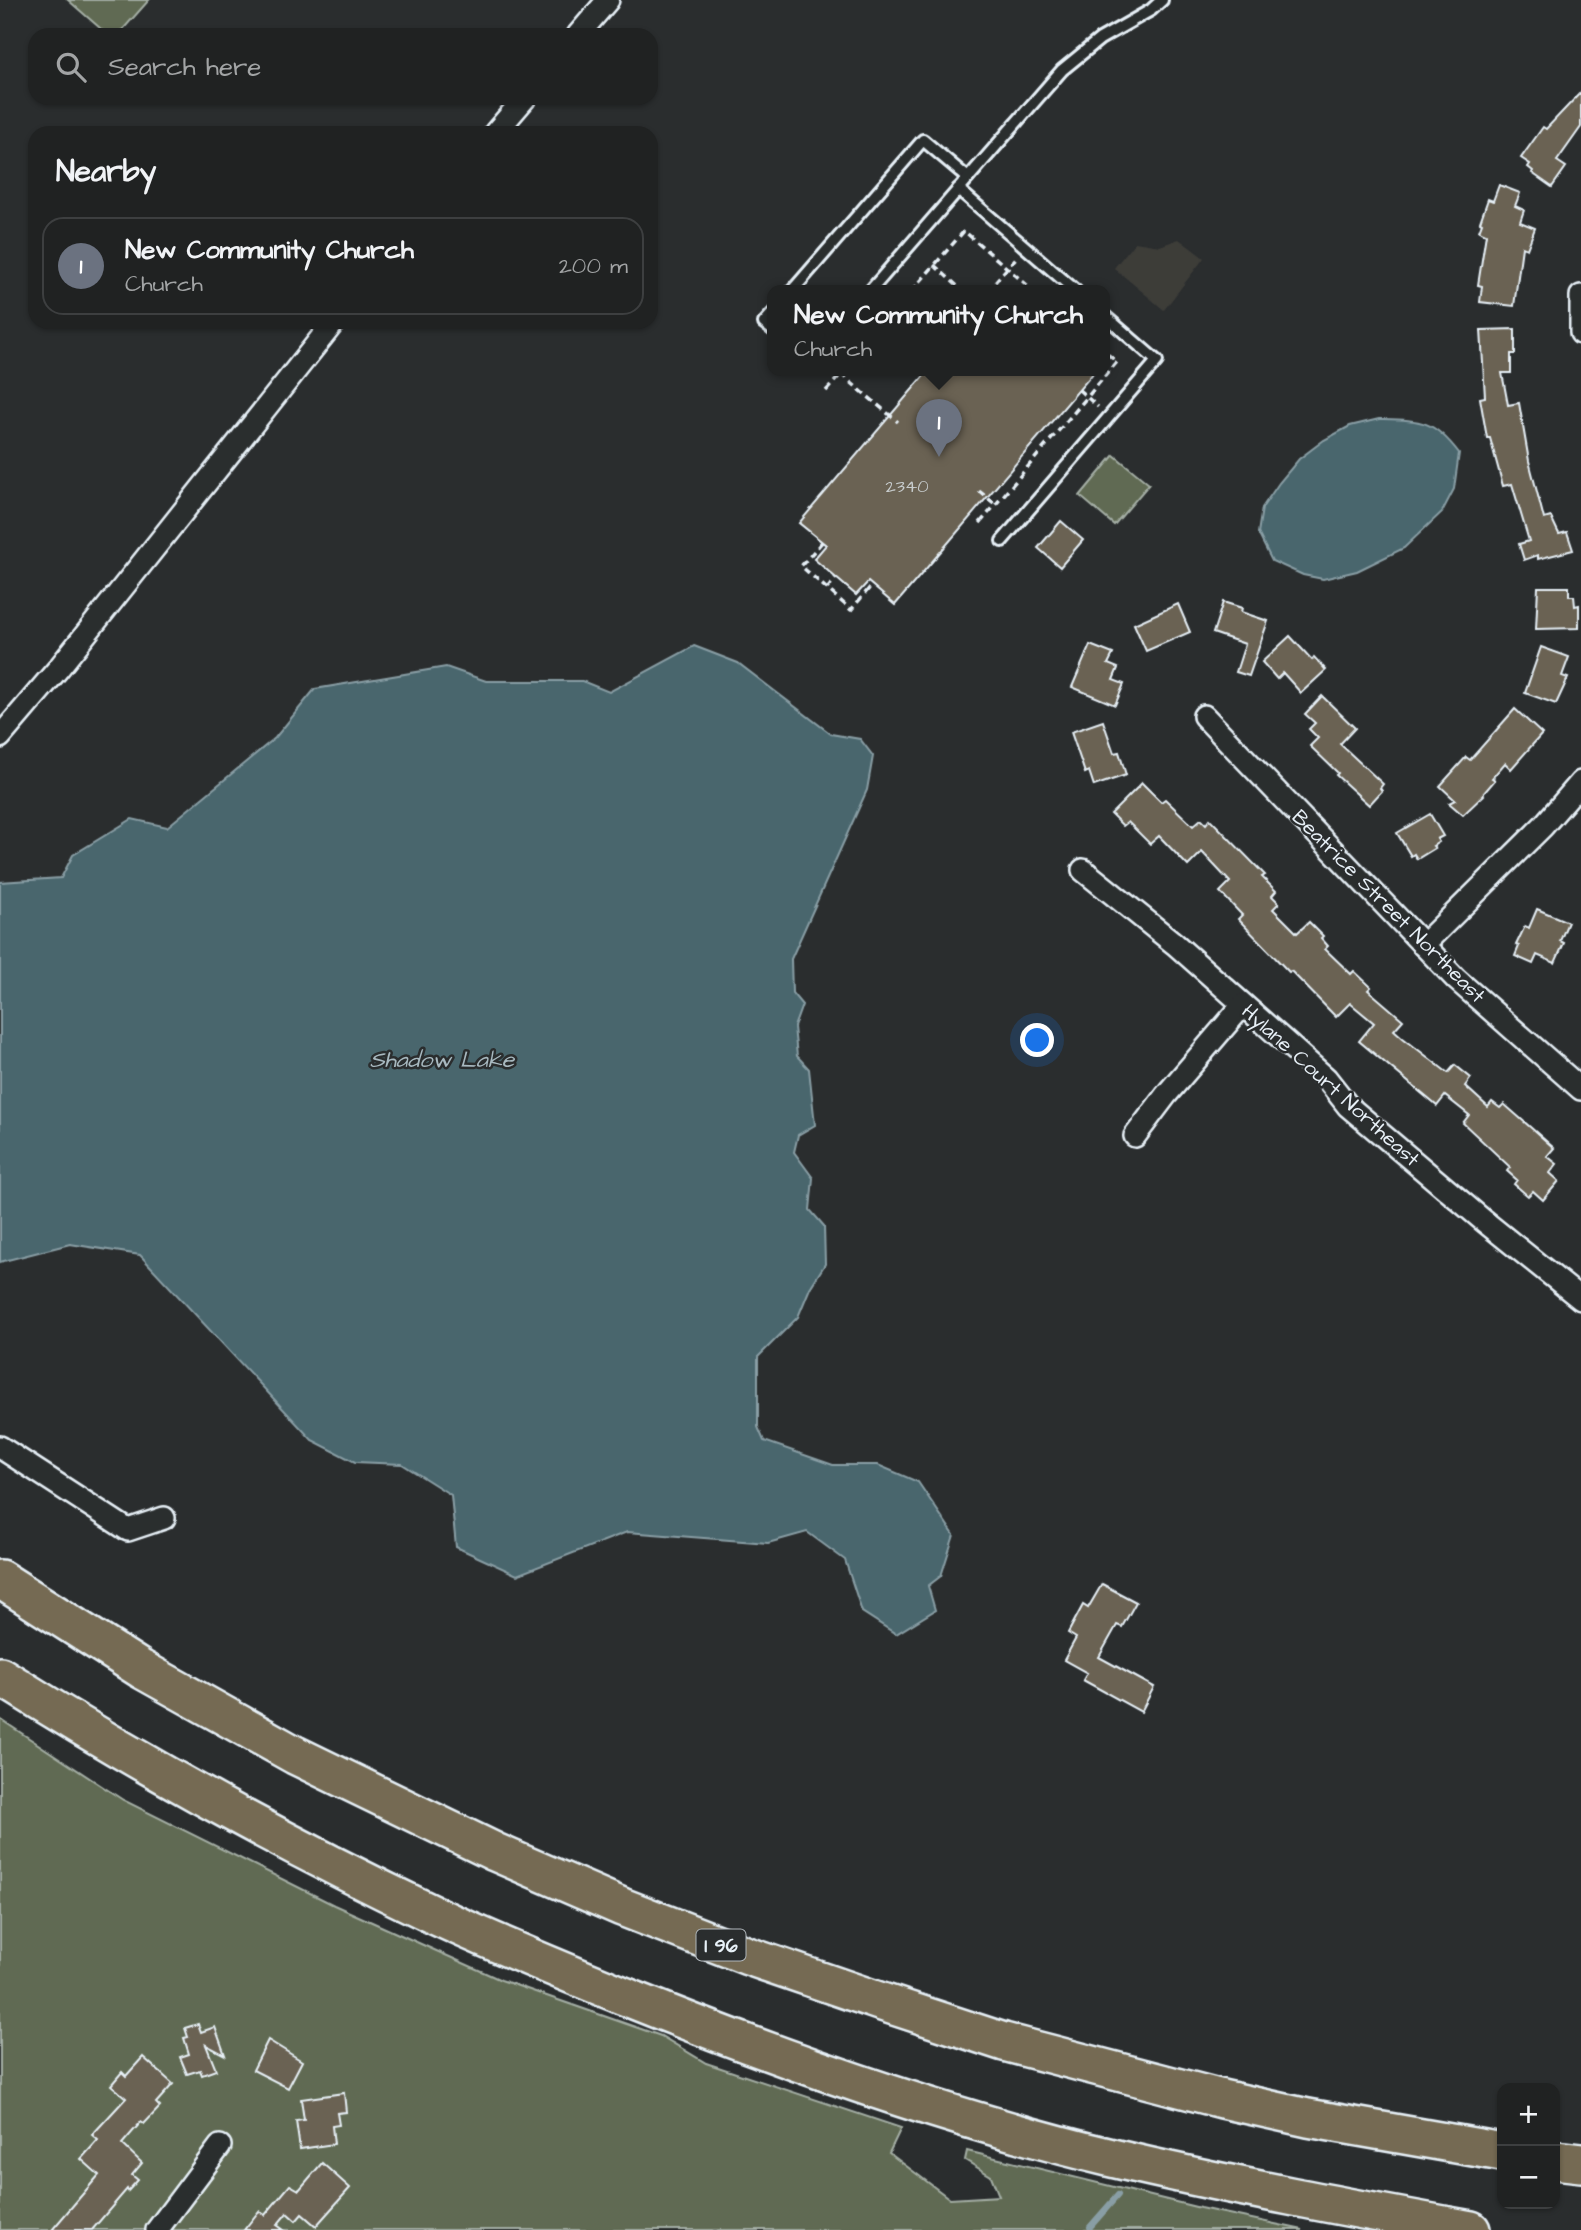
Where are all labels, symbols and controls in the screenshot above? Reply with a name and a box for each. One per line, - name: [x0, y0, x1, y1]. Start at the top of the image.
- search box: [28, 28, 658, 105]
- icon: search: [52, 48, 90, 86]
- text: Search here: [108, 49, 261, 85]
- text: Nearby: [56, 151, 156, 193]
- text: New Community Church: [125, 232, 414, 268]
- text: 1: [80, 250, 82, 282]
- text: 200 m: [559, 250, 628, 282]
- text: Church: [125, 268, 203, 300]
- popup: [767, 285, 1110, 376]
- text: New Community Church: [794, 297, 1083, 333]
- text: Church: [794, 333, 872, 365]
- pin: 1: [916, 399, 962, 457]
- house number: 2340: [885, 474, 929, 499]
- street label: Beatrice Street Northeast: [1285, 803, 1492, 1010]
- street label: Hylane Court Northeast: [1234, 997, 1427, 1175]
- your location: [1020, 1023, 1054, 1057]
- water label: Shadow Lake: [370, 1044, 516, 1076]
- road number: I 96: [696, 1929, 746, 1960]
- map controls: [1497, 2083, 1560, 2209]
- button: +: [1497, 2083, 1560, 2146]
- button: −: [1497, 2146, 1560, 2209]

